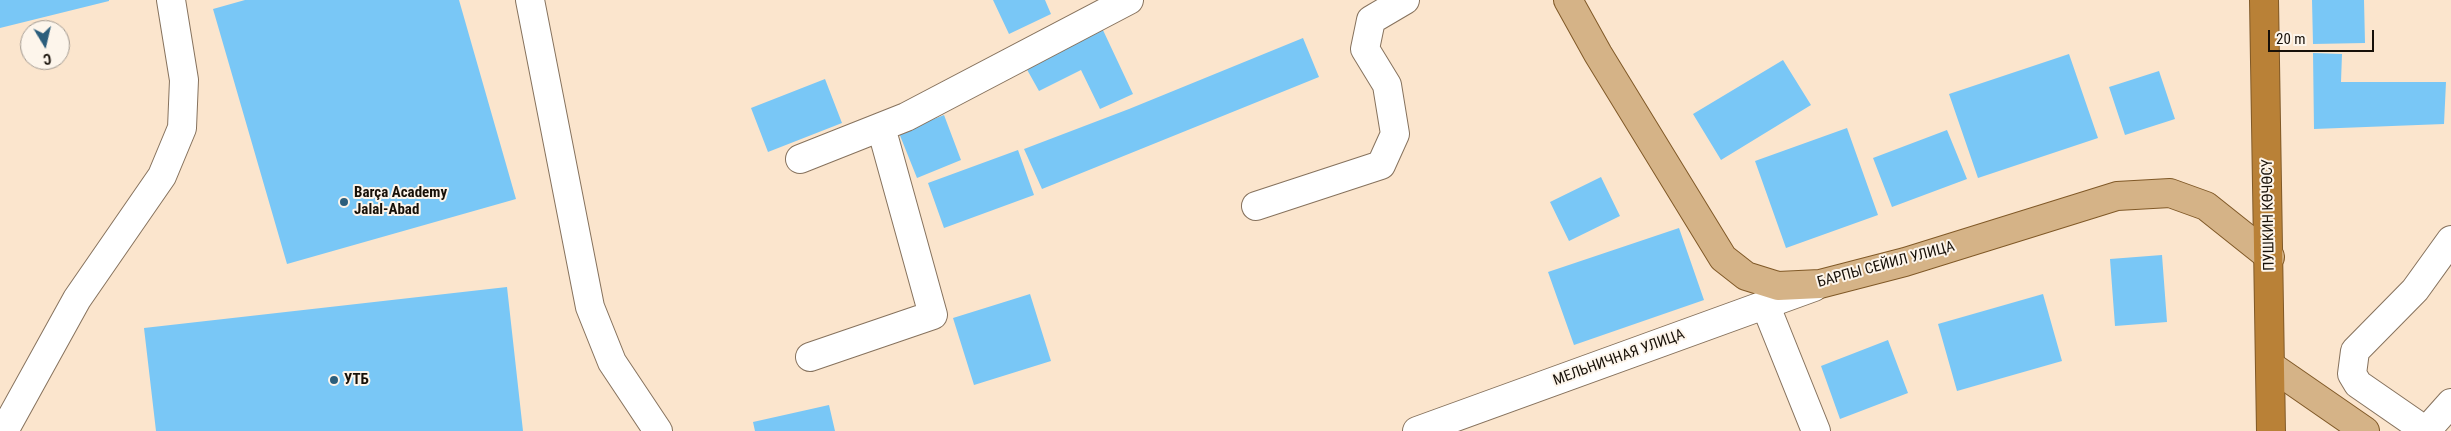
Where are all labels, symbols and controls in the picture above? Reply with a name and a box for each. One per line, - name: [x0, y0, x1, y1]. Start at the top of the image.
- north arrow: [20, 20, 70, 70]
- scale bar: [2271, 20, 2377, 52]
- text: 20 m: [2276, 30, 2306, 48]
- text: С: [42, 50, 52, 67]
- street label: ПУШКИН КӨЧӨСҮ: [2259, 159, 2279, 271]
- place label: Barça Academy Jalal-Abad: [354, 184, 447, 219]
- marker: Barça Academy Jalal-Abad: [338, 196, 350, 208]
- street label: БАРПЫ СЕЙИЛ УЛИЦА: [1815, 238, 1957, 292]
- street label: МЕЛЬНИЧНАЯ УЛИЦА: [1551, 326, 1687, 390]
- place label: УТБ: [344, 371, 369, 389]
- marker: УТБ: [328, 374, 340, 386]

